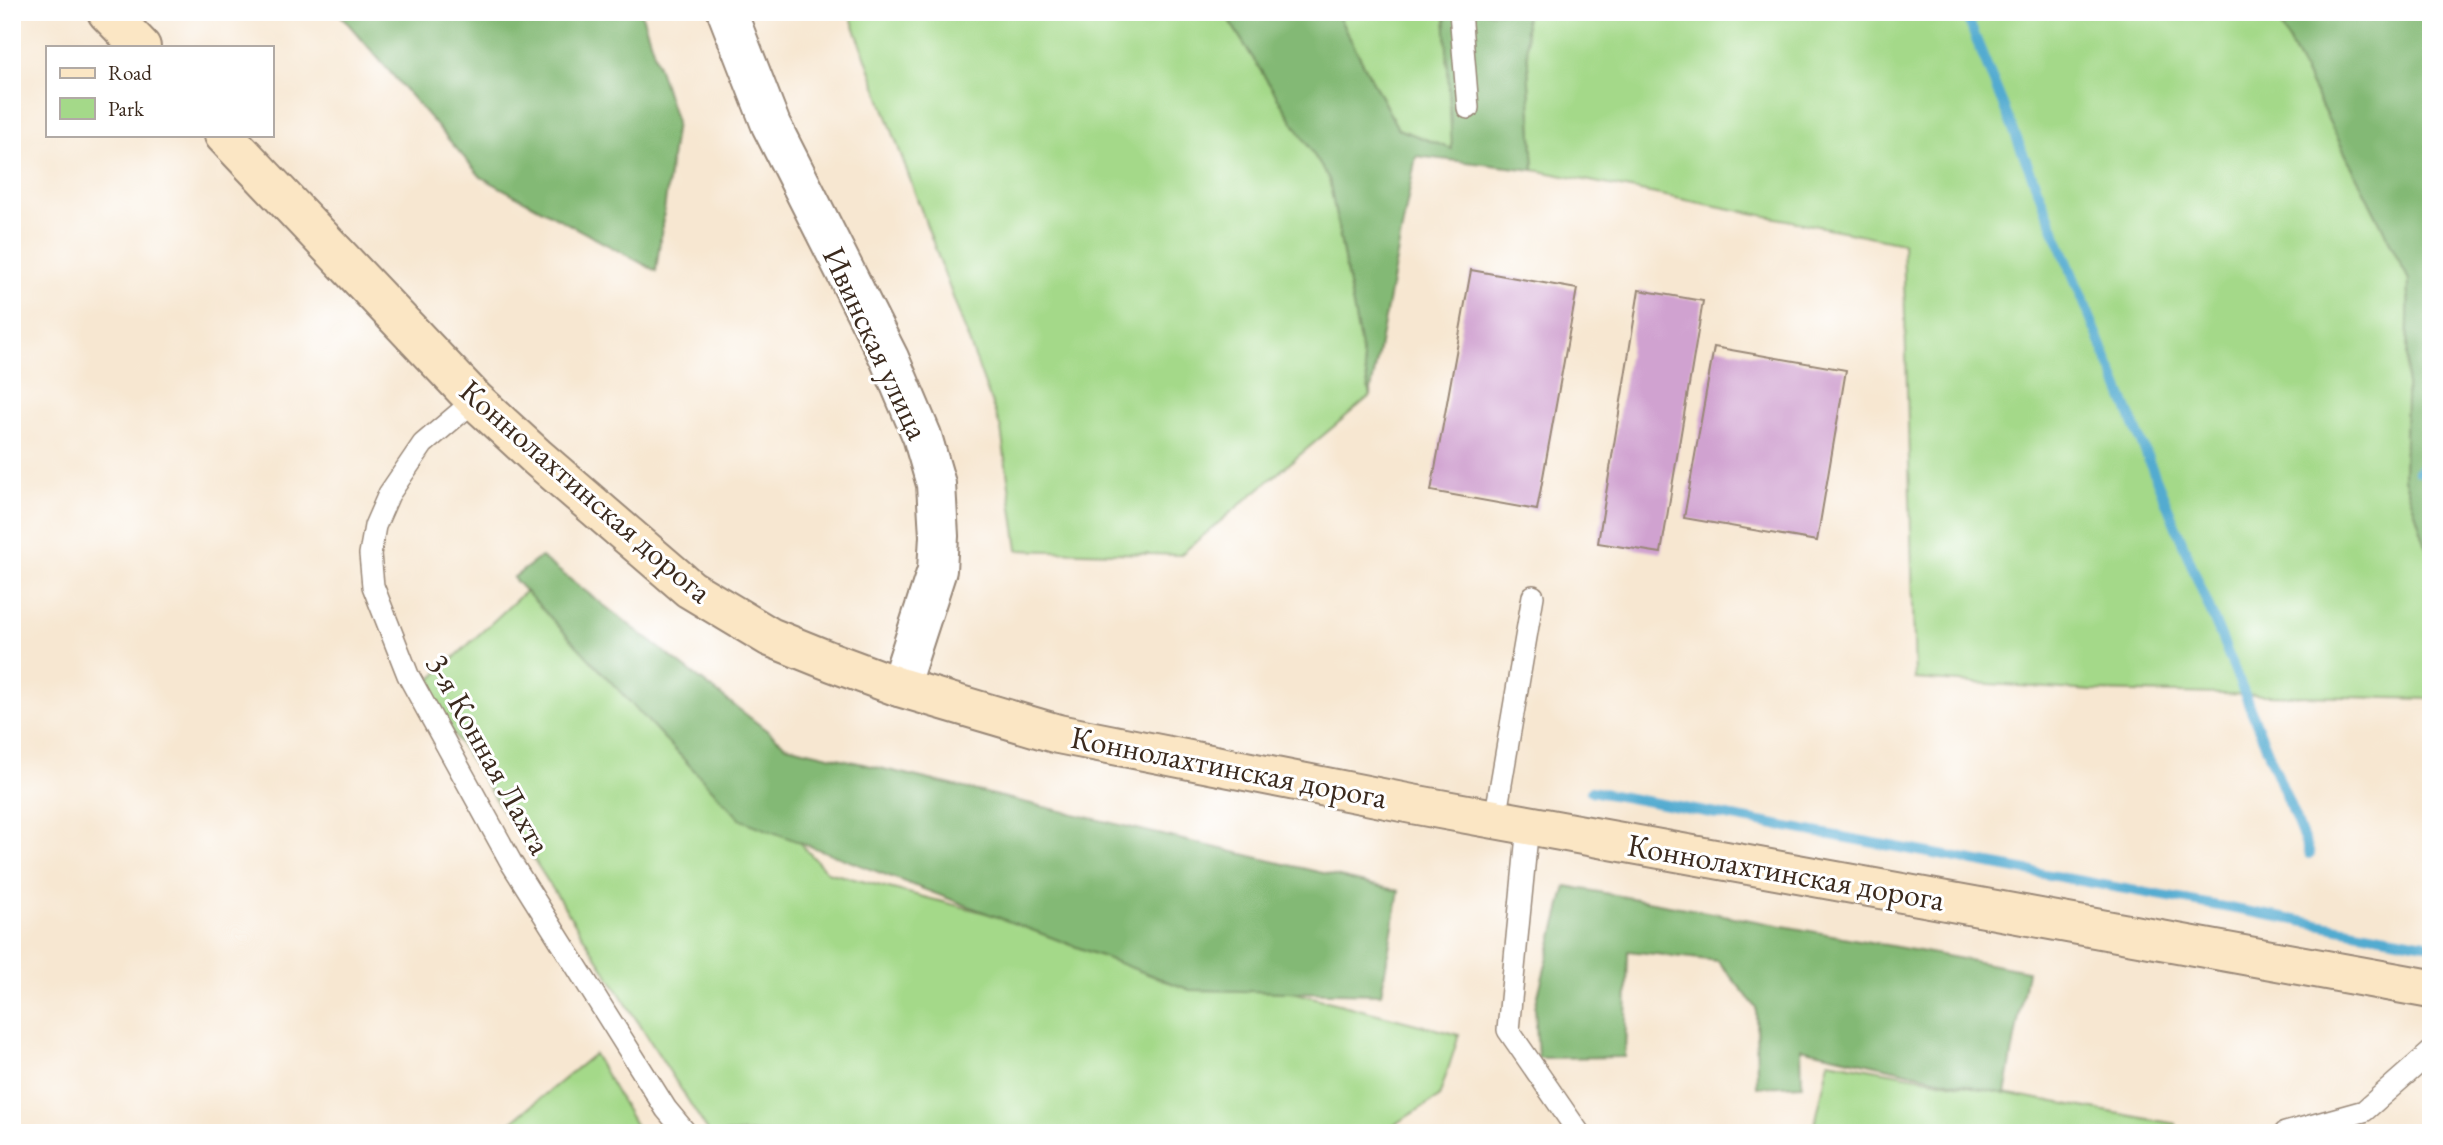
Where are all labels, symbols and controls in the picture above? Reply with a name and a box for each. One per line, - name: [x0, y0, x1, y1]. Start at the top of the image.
- legend: [46, 46, 273, 136]
- text: Road: [108, 59, 152, 86]
- text: Park: [108, 95, 145, 122]
- street label: Ивинская улица: [813, 240, 939, 447]
- street label: Коннолахтинская дорога: [451, 370, 721, 612]
- street label: 3-я Конная Лахта: [417, 646, 562, 862]
- street label: Коннолахтинская дорога: [1067, 716, 1391, 818]
- street label: Коннолахтинская дорога: [1624, 823, 1948, 921]

